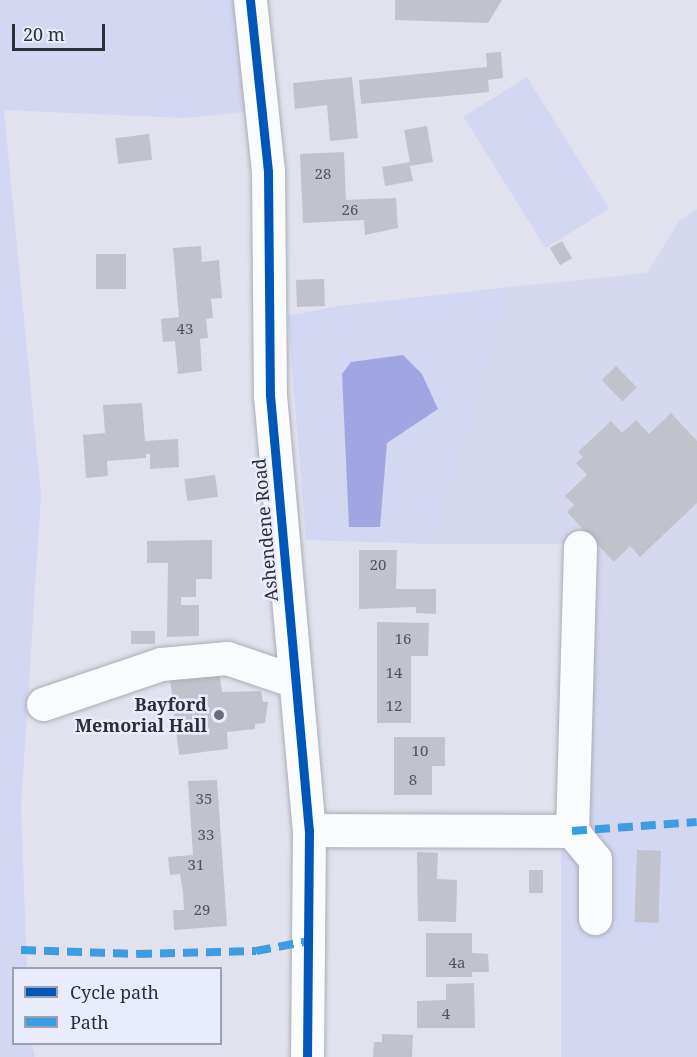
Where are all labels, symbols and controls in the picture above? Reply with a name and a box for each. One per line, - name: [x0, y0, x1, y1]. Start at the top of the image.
- scale bar: [15, 12, 108, 50]
- text: 20 m: [23, 22, 65, 46]
- house number: 28: [315, 165, 331, 183]
- house number: 26: [342, 201, 358, 219]
- house number: 43: [177, 320, 193, 338]
- street label: Ashendene Road: [248, 458, 282, 602]
- house number: 20: [370, 556, 386, 574]
- house number: 16: [395, 630, 411, 648]
- house number: 14: [386, 664, 402, 682]
- place label: Bayford Memorial Hall: [75, 694, 207, 736]
- house number: 12: [386, 697, 402, 715]
- marker: Bayford Memorial Hall: [212, 708, 226, 722]
- house number: 10: [412, 742, 428, 760]
- house number: 8: [409, 771, 417, 789]
- house number: 35: [196, 790, 212, 808]
- house number: 33: [198, 826, 214, 844]
- house number: 31: [188, 856, 204, 874]
- house number: 29: [194, 901, 210, 919]
- house number: 4a: [449, 954, 465, 972]
- legend: [12, 967, 222, 1045]
- text: Cycle path: [70, 980, 159, 1004]
- house number: 4: [442, 1005, 450, 1023]
- text: Path: [70, 1010, 109, 1034]

